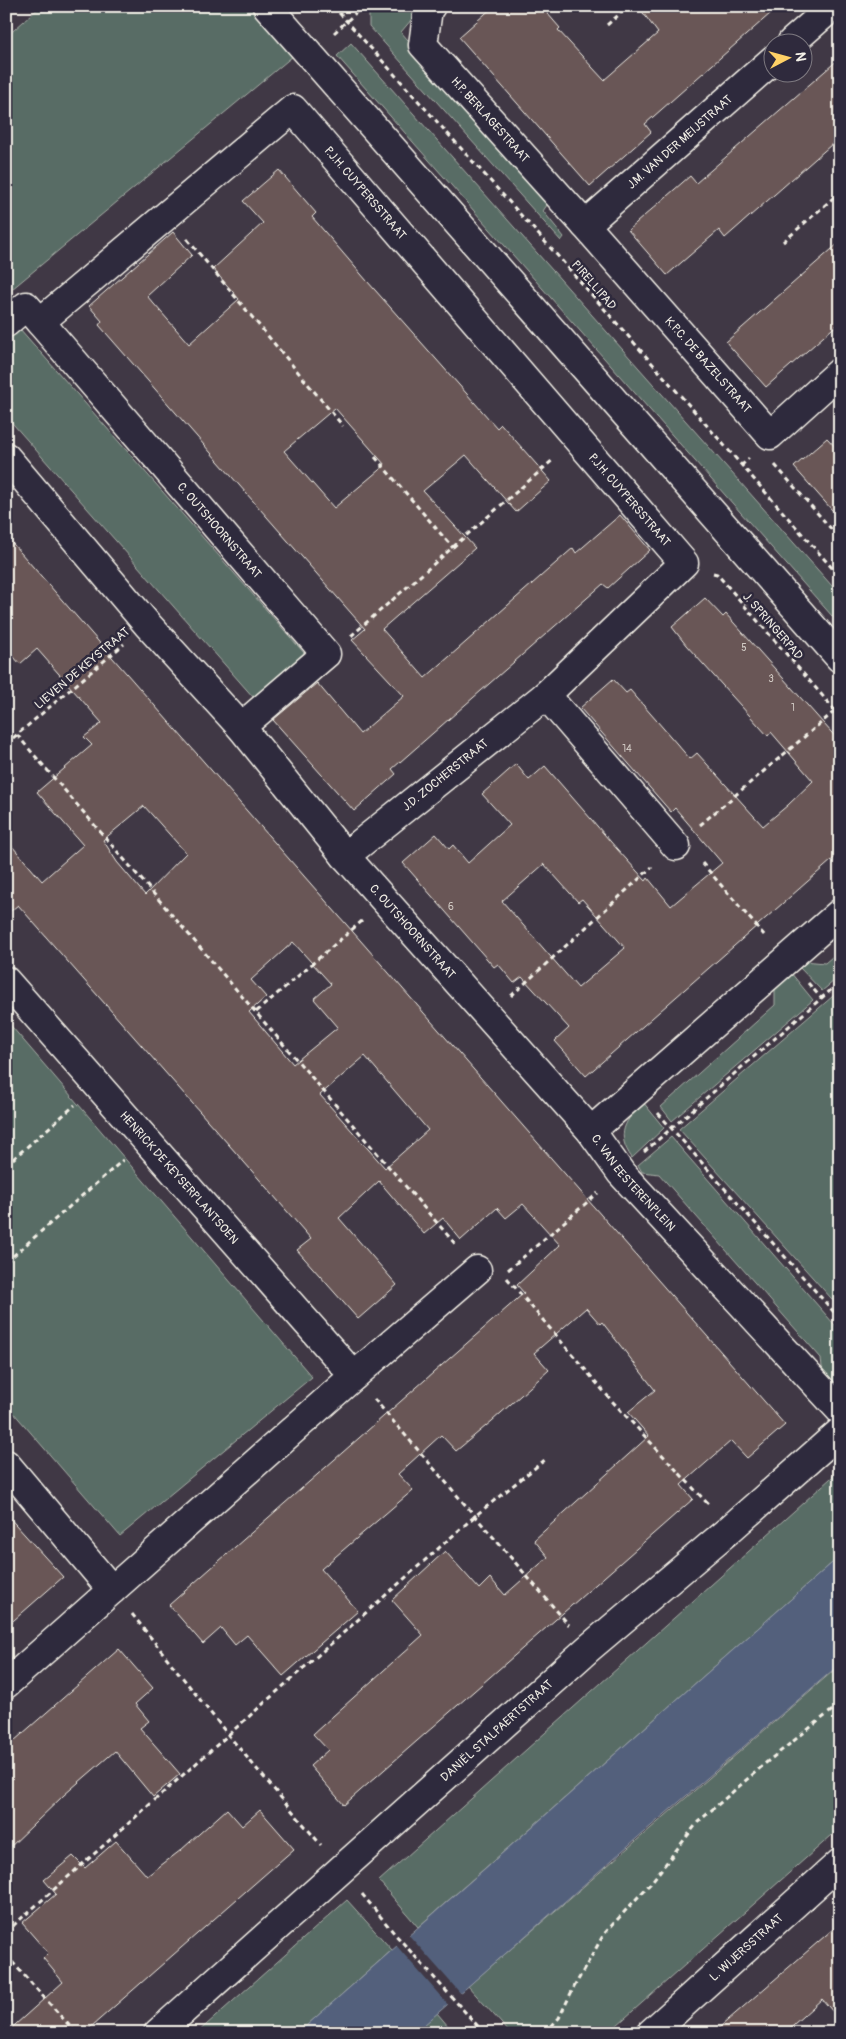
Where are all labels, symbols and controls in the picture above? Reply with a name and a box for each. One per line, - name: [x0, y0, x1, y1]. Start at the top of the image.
- north arrow: [764, 32, 814, 82]
- text: N: [791, 51, 809, 62]
- street label: H.P. BERLAGESTRAAT: [447, 74, 532, 166]
- street label: J.M. VAN DER MEIJSTRAAT: [624, 92, 736, 192]
- street label: P.J.H. CUYPERSSTRAAT: [321, 144, 409, 243]
- street label: PIRELLIPAD: [568, 257, 620, 314]
- street label: K.P.C. DE BAZELSTRAAT: [661, 314, 754, 417]
- street label: P.J.H. CUYPERSSTRAAT: [585, 451, 674, 550]
- street label: C. OUTSHOORNSTRAAT: [174, 480, 265, 582]
- street label: J. SPRINGERPAD: [739, 590, 806, 663]
- street label: LIEVEN DE KEYSTRAAT: [32, 624, 133, 713]
- house number: 5: [741, 642, 747, 654]
- house number: 3: [768, 673, 774, 685]
- house number: 1: [791, 702, 795, 714]
- street label: J.D. ZOCHERSTRAAT: [399, 736, 492, 815]
- house number: 14: [622, 743, 632, 755]
- street label: C. OUTSHOORNSTRAAT: [366, 881, 459, 982]
- house number: 6: [448, 901, 454, 913]
- street label: HENRICK DE KEYSERPLANTSOEN: [116, 1108, 241, 1247]
- street label: C. VAN EESTERENPLEIN: [588, 1132, 678, 1235]
- street label: DANIËL STALPAERTSTRAAT: [438, 1677, 557, 1785]
- street label: L. WIJERSSTRAAT: [707, 1911, 787, 1985]

